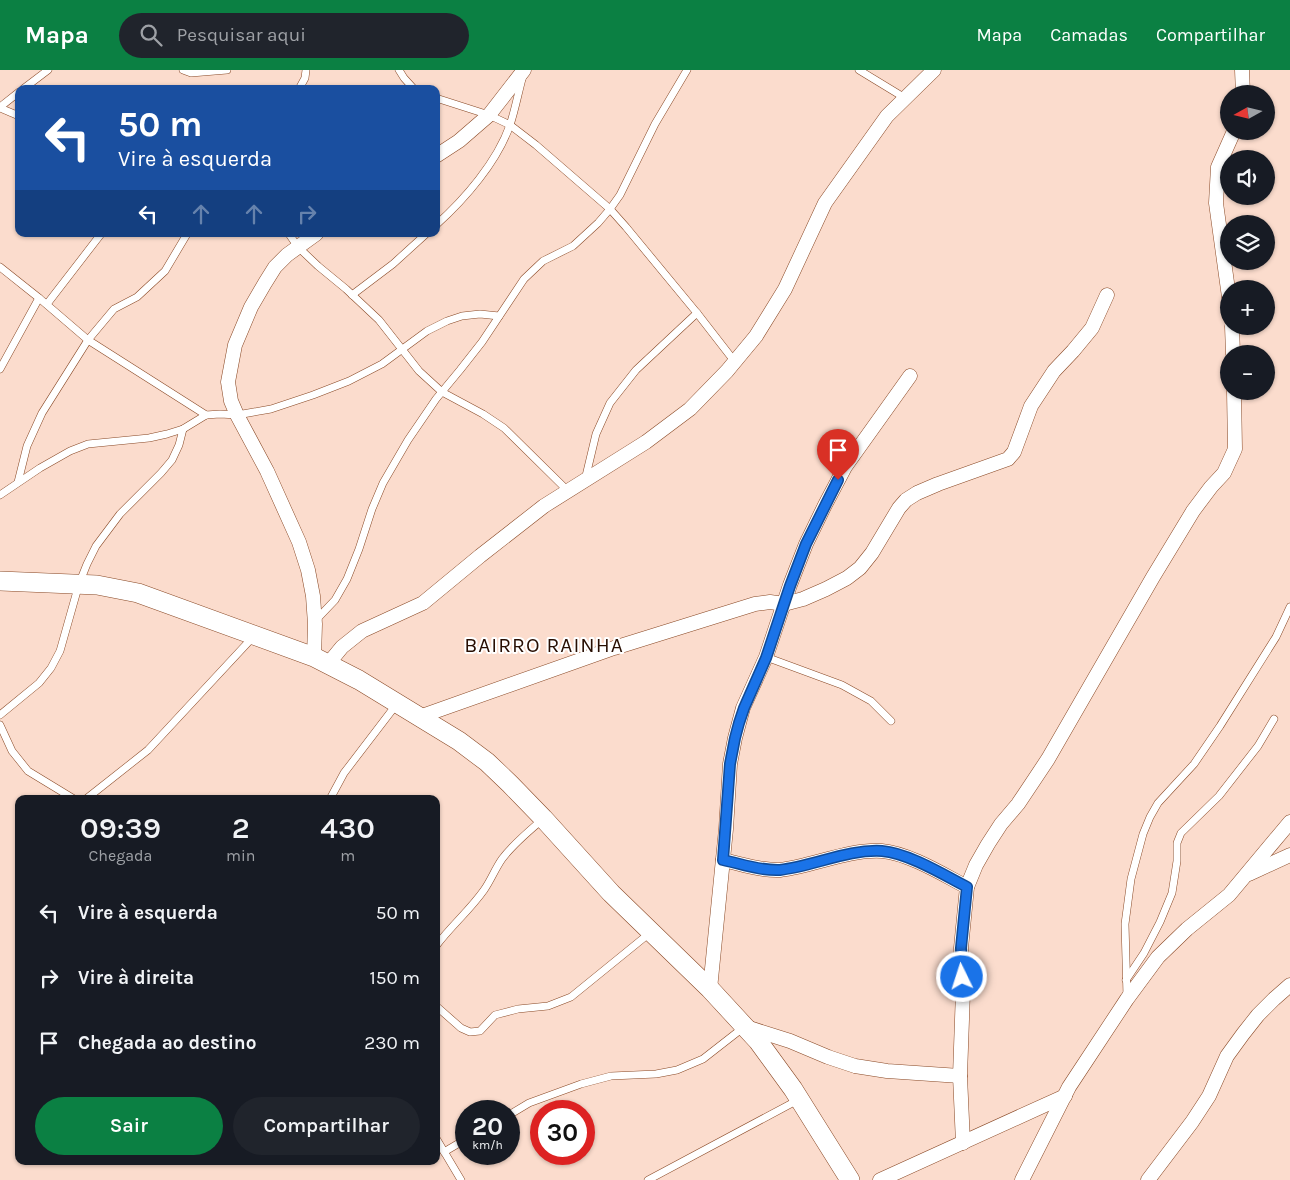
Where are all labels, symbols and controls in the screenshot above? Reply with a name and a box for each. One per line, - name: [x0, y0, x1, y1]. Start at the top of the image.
- search box: [119, 13, 469, 58]
- text: Mapa: [25, 21, 89, 49]
- icon: search: [137, 21, 165, 49]
- text: Pesquisar aqui: [177, 24, 306, 46]
- text: Mapa: [977, 24, 1022, 46]
- text: Camadas: [1050, 24, 1128, 46]
- text: Compartilhar: [1156, 24, 1265, 46]
- north arrow: [1220, 85, 1275, 140]
- map controls: [1220, 85, 1275, 400]
- text: 50 m: [118, 104, 203, 145]
- icon: left: [35, 105, 100, 170]
- text: Vire à esquerda: [118, 146, 272, 172]
- button: sound: [1220, 150, 1275, 205]
- icon: left: [134, 200, 162, 228]
- icon: ahead: [187, 200, 215, 228]
- icon: ahead: [240, 200, 268, 228]
- icon: right: [293, 200, 321, 228]
- button: layers: [1220, 215, 1275, 270]
- button: +: [1220, 280, 1275, 335]
- button: −: [1220, 345, 1275, 400]
- pin: [817, 429, 859, 480]
- icon: arrive: [824, 436, 852, 464]
- district label: BAIRRO RAINHA: [464, 633, 624, 657]
- text: 09:39: [80, 810, 161, 846]
- text: 2: [232, 810, 250, 846]
- text: 430: [320, 810, 375, 846]
- text: Chegada: [89, 846, 152, 865]
- text: min: [226, 846, 255, 865]
- text: m: [340, 846, 355, 865]
- icon: left: [35, 899, 63, 927]
- text: Vire à esquerda: [78, 902, 218, 924]
- text: 50 m: [376, 902, 420, 924]
- position arrow: [935, 950, 987, 1002]
- icon: right: [35, 964, 63, 992]
- text: Vire à direita: [78, 967, 194, 989]
- text: 150 m: [369, 967, 420, 989]
- icon: arrive: [35, 1029, 63, 1057]
- text: Chegada ao destino: [78, 1032, 256, 1054]
- text: 230 m: [364, 1032, 420, 1054]
- button: Sair: [35, 1097, 223, 1155]
- button: Compartilhar: [233, 1097, 420, 1155]
- speed limit sign: 30: [530, 1100, 595, 1165]
- text: 20: [472, 1112, 503, 1141]
- text: km/h: [472, 1138, 503, 1152]

